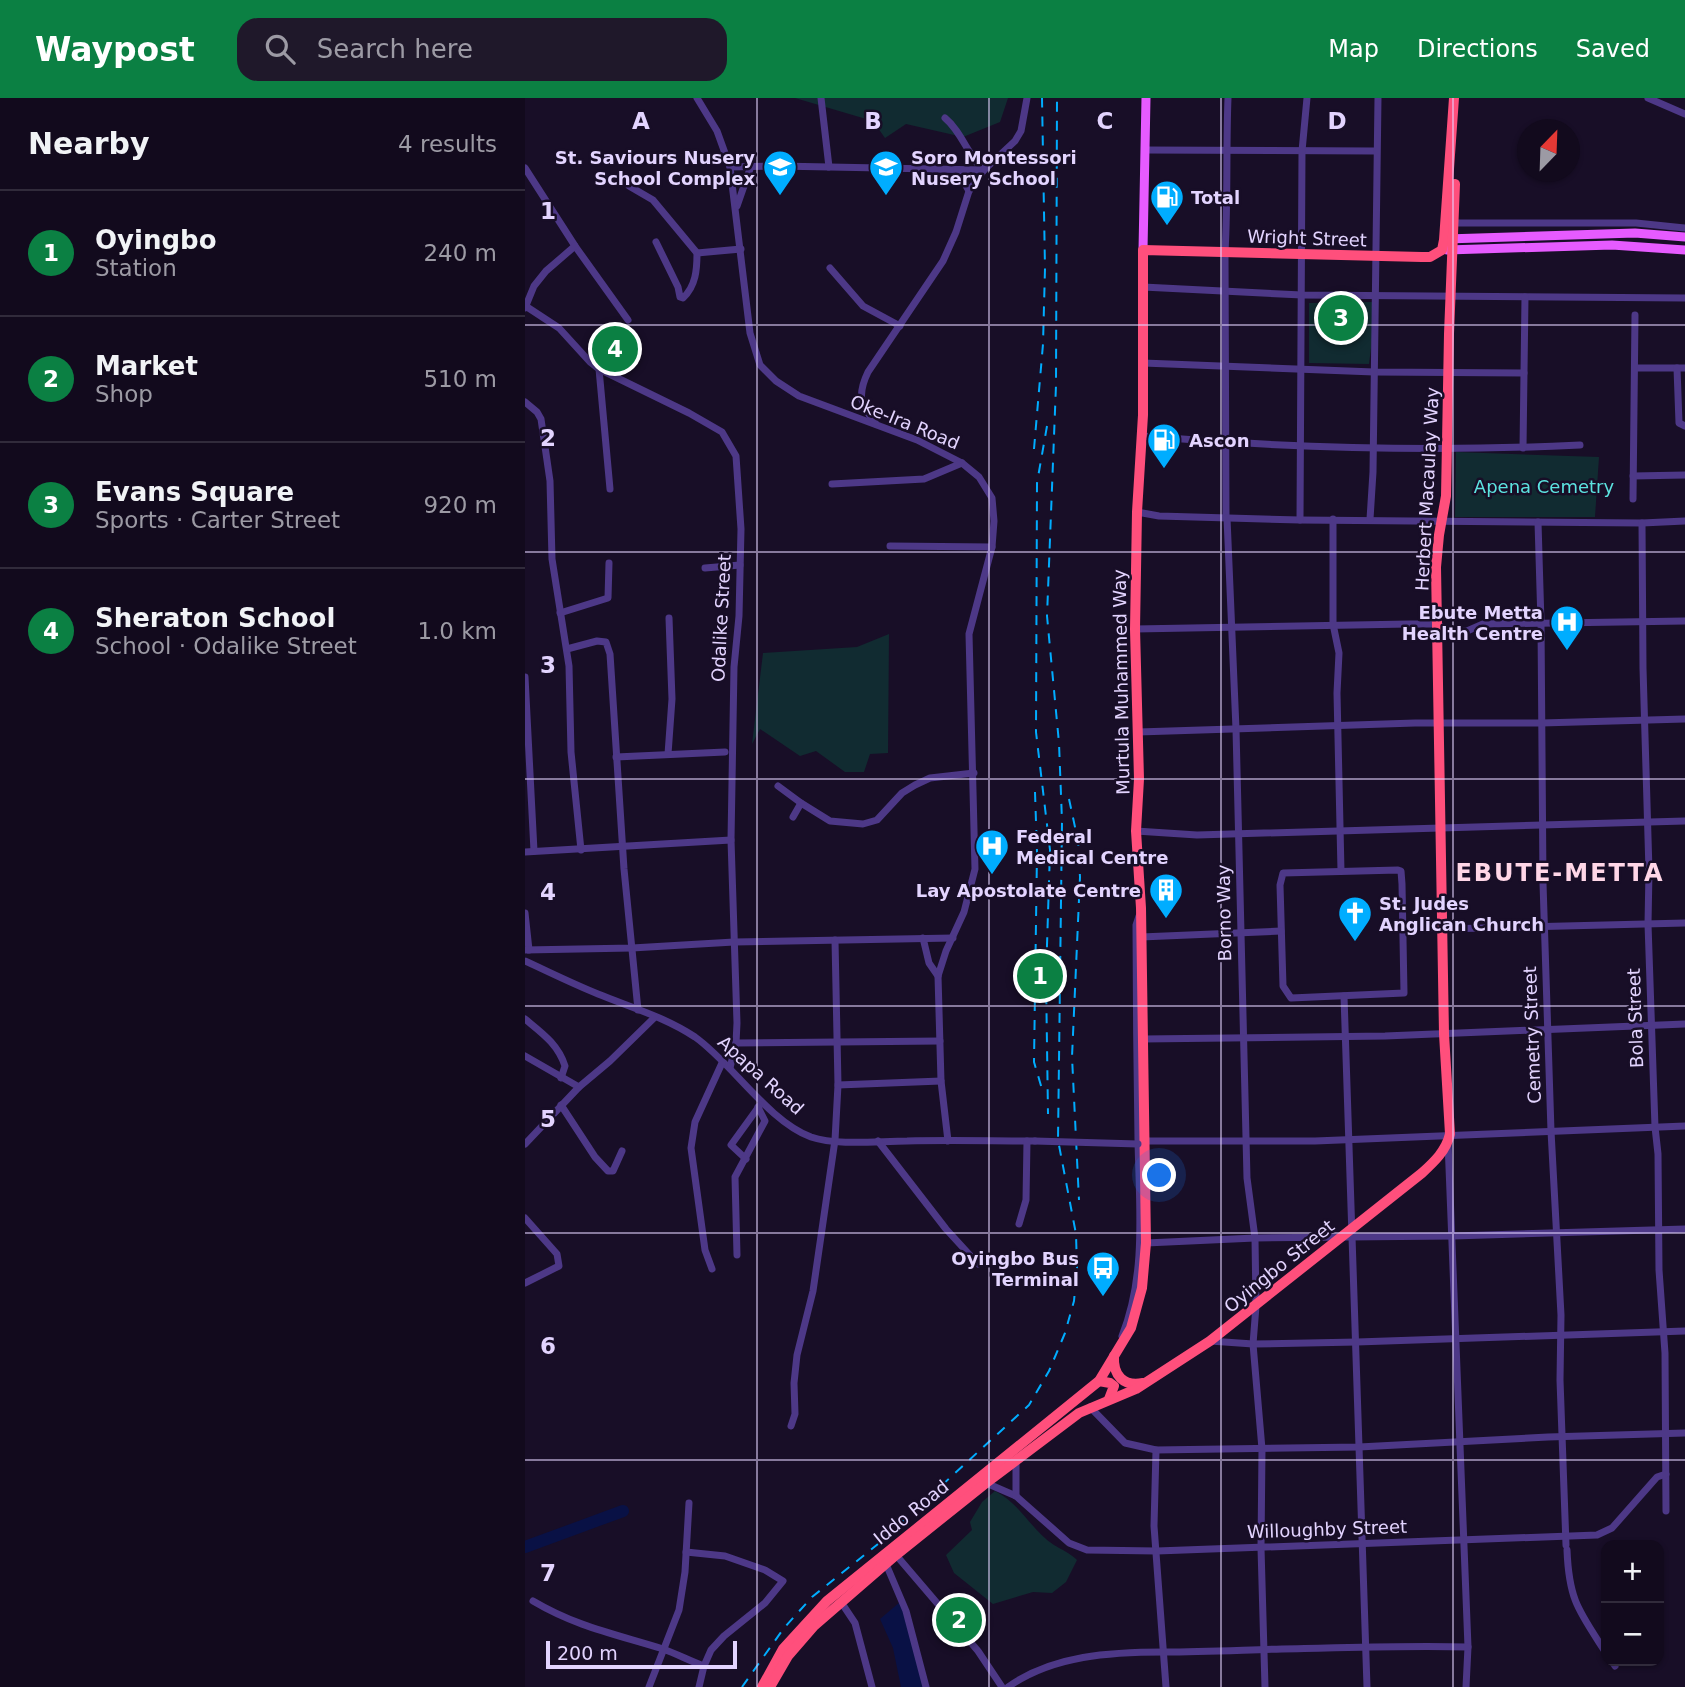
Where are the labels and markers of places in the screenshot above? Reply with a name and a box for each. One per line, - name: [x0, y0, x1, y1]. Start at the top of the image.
- place label: St. Saviours Nusery School Complex: [555, 147, 755, 189]
- place label: Soro Montessori Nusery School: [911, 147, 1077, 189]
- school or university icon: St. Saviours Nusery School Complex: [761, 148, 799, 197]
- school or university icon: Soro Montessori Nusery School: [867, 148, 905, 197]
- fuel station icon: Total: [1148, 178, 1186, 227]
- place label: Total: [1191, 187, 1240, 208]
- pin: 3: [1318, 292, 1364, 344]
- pin: 4: [592, 323, 638, 375]
- fuel station icon: Ascon: [1145, 421, 1183, 470]
- place label: Ascon: [1189, 430, 1250, 451]
- place label: Ebute Metta Health Centre: [1402, 602, 1543, 644]
- hospital icon: Ebute Metta Health Centre: [1548, 603, 1586, 652]
- place label: Federal Medical Centre: [1016, 826, 1168, 868]
- hospital icon: Federal Medical Centre: [973, 827, 1011, 876]
- building icon: Lay Apostolate Centre: [1147, 871, 1185, 920]
- place label: Lay Apostolate Centre: [916, 880, 1141, 901]
- place label: St. Judes Anglican Church: [1379, 893, 1544, 935]
- church icon: St. Judes Anglican Church: [1336, 894, 1374, 943]
- pin: 1: [1017, 950, 1063, 1002]
- place label: Oyingbo Bus Terminal: [951, 1248, 1079, 1290]
- bus stop icon: Oyingbo Bus Terminal: [1084, 1249, 1122, 1298]
- pin: 2: [936, 1594, 982, 1646]

